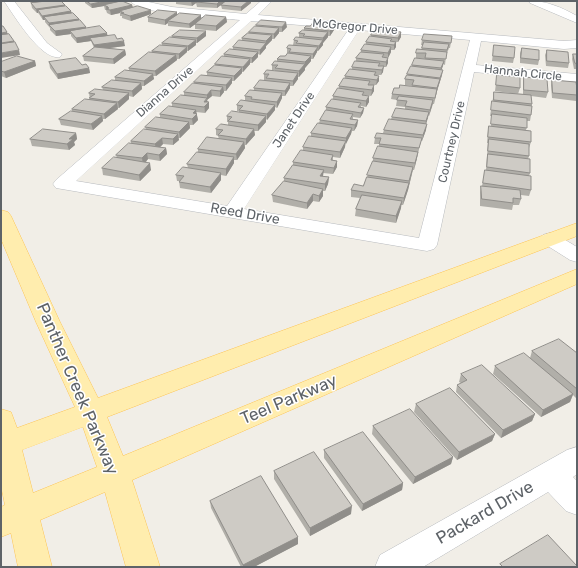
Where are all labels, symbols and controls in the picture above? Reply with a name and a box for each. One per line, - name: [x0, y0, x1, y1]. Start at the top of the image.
- street label: McGregor Drive: [312, 16, 398, 38]
- street label: Hannah Circle: [483, 62, 563, 84]
- street label: Dianna Drive: [134, 63, 196, 121]
- street label: Janet Drive: [270, 89, 318, 151]
- street label: Courtney Drive: [436, 100, 468, 184]
- street label: Reed Drive: [209, 200, 281, 228]
- street label: Panther Creek Parkway: [32, 300, 122, 478]
- street label: Teel Parkway: [238, 371, 340, 429]
- street label: Packard Drive: [433, 477, 537, 549]

